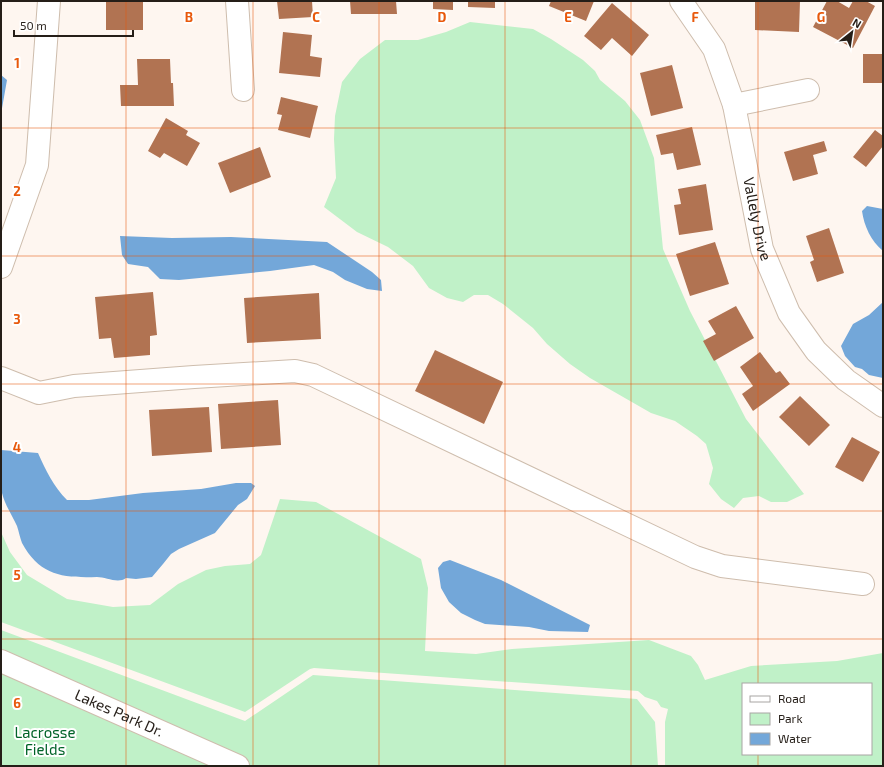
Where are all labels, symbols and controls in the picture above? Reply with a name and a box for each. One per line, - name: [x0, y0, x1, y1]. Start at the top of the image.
- text: B: [185, 9, 193, 25]
- text: C: [312, 9, 320, 25]
- text: D: [438, 9, 447, 25]
- text: E: [564, 9, 572, 25]
- text: F: [691, 9, 699, 25]
- text: G: [817, 9, 825, 25]
- scale bar: [14, 12, 133, 38]
- north arrow: [832, 12, 872, 52]
- text: N: [851, 15, 864, 31]
- text: 50 m: [20, 18, 47, 32]
- text: 1: [14, 55, 20, 71]
- street label: Vallely Drive: [740, 176, 776, 263]
- text: 2: [13, 183, 21, 199]
- text: 3: [13, 311, 21, 327]
- text: 4: [13, 439, 21, 455]
- text: 5: [13, 567, 21, 583]
- legend: [742, 683, 872, 755]
- street label: Lakes Park Dr.: [72, 685, 166, 740]
- text: Road: [778, 691, 806, 705]
- text: 6: [13, 695, 21, 711]
- text: Park: [778, 711, 803, 725]
- park label: Lacrosse Fields: [15, 723, 75, 758]
- text: Water: [778, 731, 812, 745]

